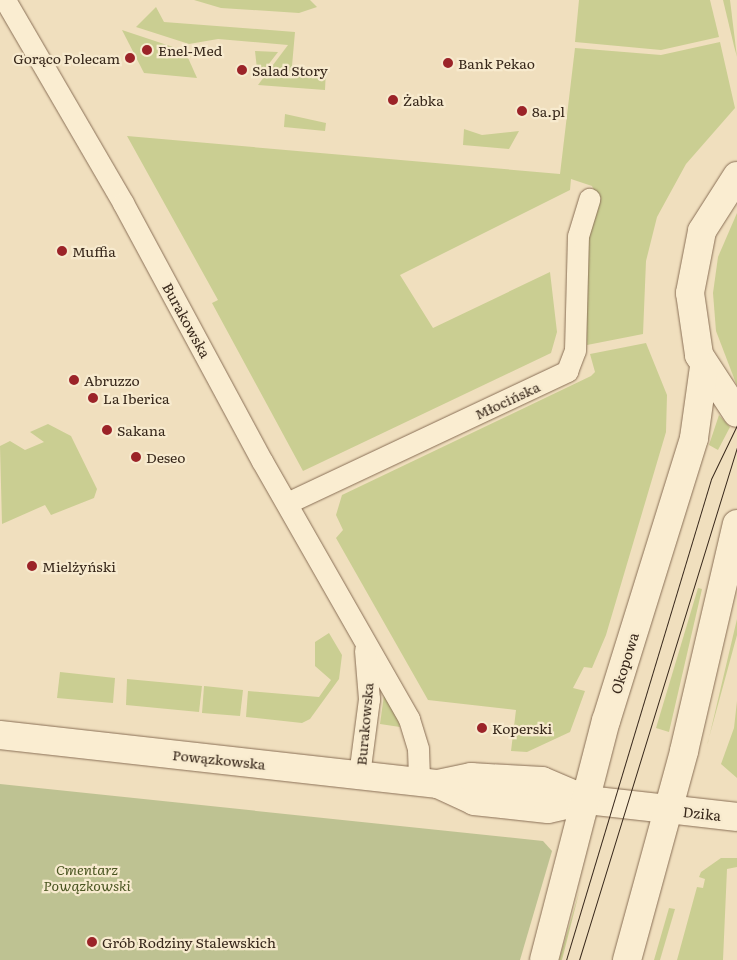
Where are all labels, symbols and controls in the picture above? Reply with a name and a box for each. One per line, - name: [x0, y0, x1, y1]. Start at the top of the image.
- place label: Enel-Med: [158, 42, 222, 58]
- marker: Enel-Med: [140, 43, 154, 57]
- place label: Gorąco Polecam: [13, 50, 120, 66]
- marker: Gorąco Polecam: [124, 52, 136, 64]
- place label: Bank Pekao: [458, 55, 535, 71]
- marker: Bank Pekao: [442, 57, 454, 69]
- place label: Salad Story: [252, 62, 328, 78]
- marker: Salad Story: [236, 64, 248, 76]
- place label: Żabka: [403, 92, 444, 108]
- marker: Żabka: [387, 94, 399, 106]
- place label: 8a.pl: [532, 103, 565, 119]
- marker: 8a.pl: [516, 105, 528, 117]
- place label: Muffia: [72, 243, 116, 259]
- marker: Muffia: [56, 245, 68, 257]
- street label: Burakowska: [160, 280, 214, 360]
- place label: Abruzzo: [84, 372, 140, 388]
- marker: Abruzzo: [68, 374, 80, 386]
- street label: Młocińska: [472, 378, 542, 422]
- place label: La Iberica: [103, 390, 169, 406]
- marker: La Iberica: [87, 392, 99, 404]
- place label: Sakana: [117, 422, 166, 438]
- marker: Sakana: [101, 424, 113, 436]
- place label: Deseo: [146, 449, 186, 465]
- marker: Deseo: [130, 451, 142, 463]
- place label: Mielżyński: [42, 558, 116, 574]
- marker: Mielżyński: [26, 560, 38, 572]
- street label: Okopowa: [607, 630, 641, 696]
- street label: Burakowska: [352, 682, 376, 766]
- place label: Koperski: [492, 720, 552, 736]
- marker: Koperski: [476, 722, 488, 734]
- street label: Powązkowska: [172, 746, 266, 772]
- street label: Dzika: [682, 803, 722, 823]
- park label: Cmentarz Powązkowski: [43, 861, 131, 894]
- place label: Grób Rodziny Stalewskich: [102, 934, 276, 950]
- marker: Grób Rodziny Stalewskich: [86, 936, 98, 948]

